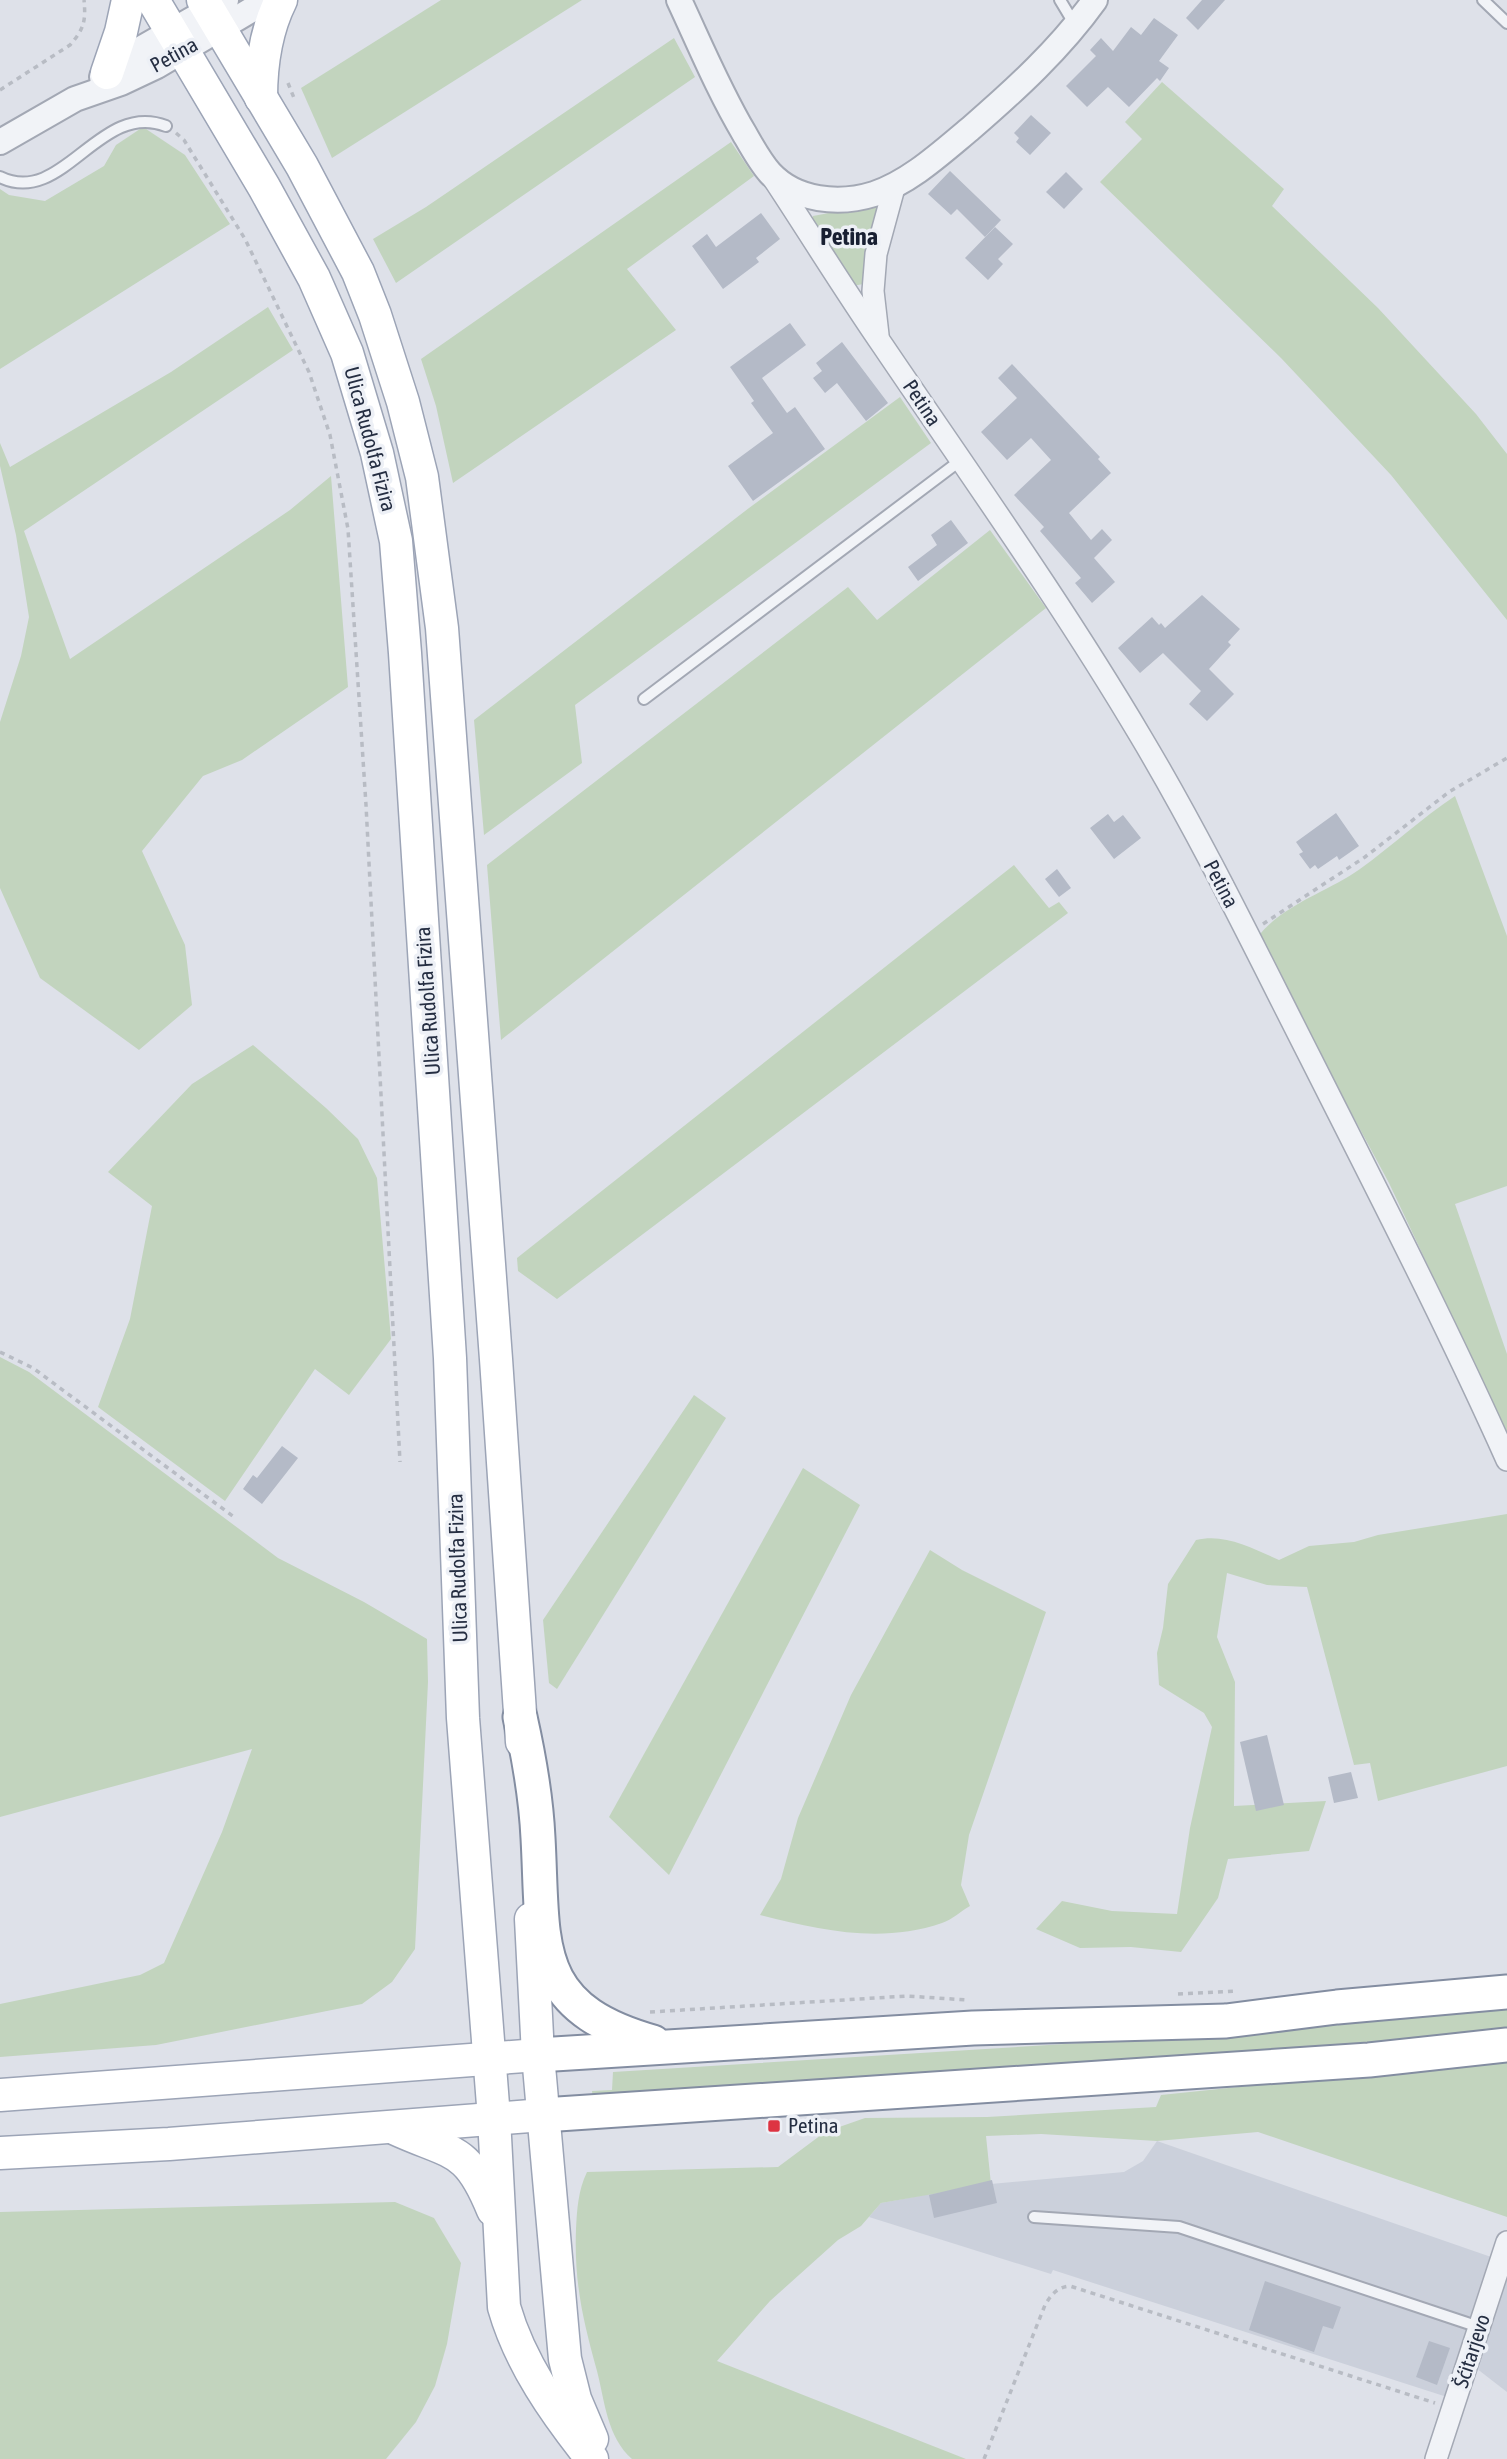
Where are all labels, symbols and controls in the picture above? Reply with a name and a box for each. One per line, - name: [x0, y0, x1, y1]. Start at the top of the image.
- street label: Petina: [146, 31, 201, 77]
- district label: Petina: [820, 223, 878, 250]
- street label: Ulica Rudolfa Fizira: [340, 364, 402, 514]
- street label: Petina: [899, 375, 947, 430]
- street label: Petina: [1199, 856, 1244, 911]
- street label: Ulica Rudolfa Fizira: [410, 926, 444, 1076]
- street label: Ulica Rudolfa Fizira: [442, 1493, 472, 1643]
- place label: Petina: [788, 2113, 838, 2137]
- marker: Petina: [766, 2118, 782, 2134]
- street label: Šćitarjevo: [1448, 2311, 1494, 2390]

